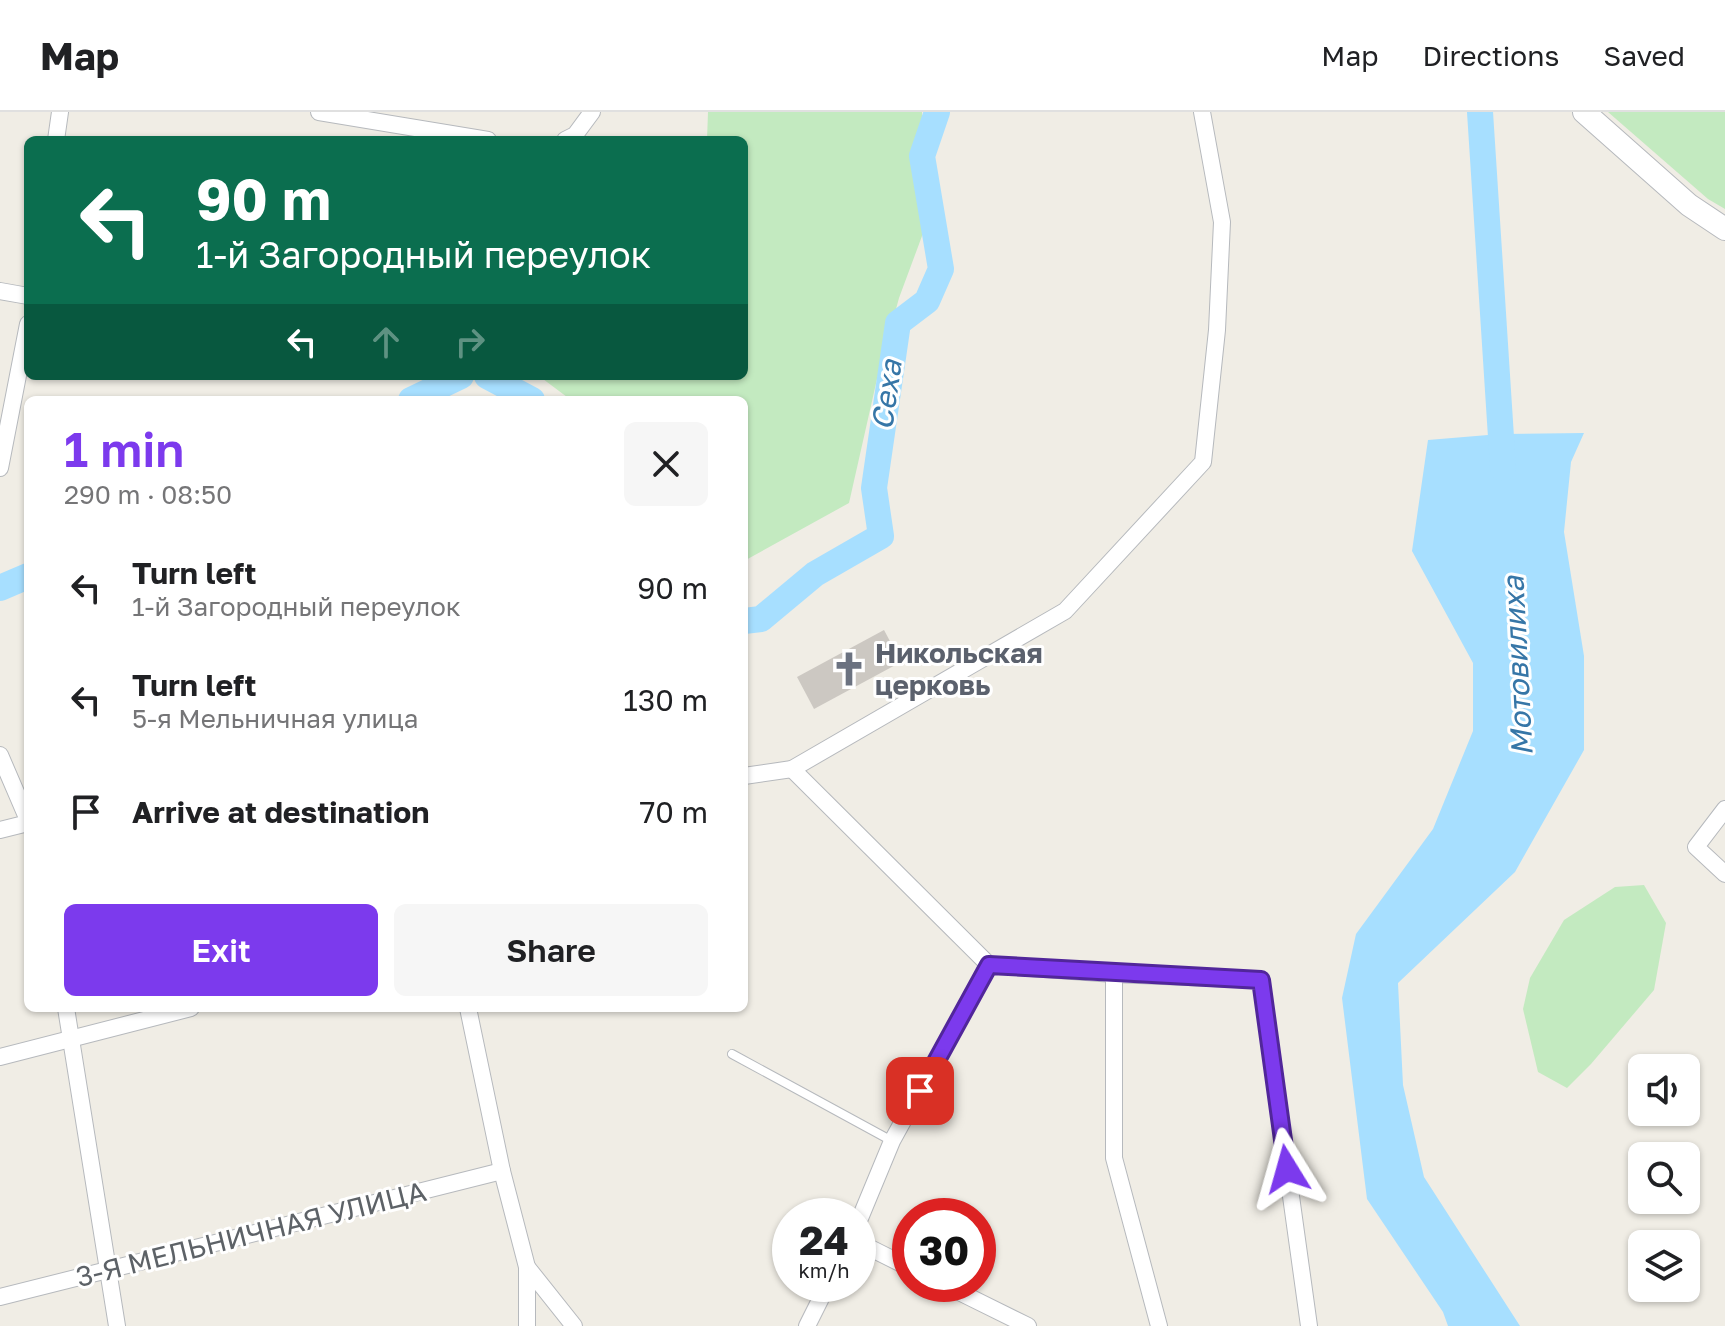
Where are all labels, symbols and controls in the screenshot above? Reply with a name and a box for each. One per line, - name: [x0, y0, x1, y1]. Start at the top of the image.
- text: Map: [40, 33, 119, 78]
- text: Map: [1321, 39, 1378, 72]
- text: Directions: [1422, 39, 1559, 72]
- text: Saved: [1603, 39, 1685, 72]
- text: 90 m: [196, 165, 331, 232]
- icon: left: [64, 168, 168, 272]
- text: 1-й Загородный переулок: [196, 233, 651, 276]
- icon: left: [280, 320, 324, 364]
- icon: ahead: [364, 320, 408, 364]
- icon: right: [448, 320, 492, 364]
- water label: Сеха: [863, 356, 909, 432]
- text: 1 min: [64, 420, 184, 478]
- button: close: [624, 422, 708, 506]
- text: 290 m · 08:50: [64, 479, 232, 510]
- text: Turn left: [132, 555, 257, 591]
- icon: left: [64, 566, 108, 610]
- text: 90 m: [637, 570, 708, 606]
- water label: Мотовилиха: [1494, 574, 1540, 757]
- text: 1-й Загородный переулок: [132, 591, 461, 622]
- place label: Никольская церковь: [875, 636, 1043, 701]
- church icon: Никольская церковь: [830, 650, 868, 688]
- text: Turn left: [132, 667, 257, 703]
- icon: left: [64, 678, 108, 722]
- text: 130 m: [623, 682, 708, 718]
- text: 5-я Мельничная улица: [132, 703, 419, 734]
- icon: arrive: [64, 790, 108, 834]
- text: Arrive at destination: [132, 794, 429, 830]
- text: 70 m: [639, 794, 708, 830]
- button: Exit: [64, 904, 378, 996]
- button: Share: [394, 904, 708, 996]
- map controls: [1628, 1054, 1700, 1302]
- button: sound: [1628, 1054, 1700, 1126]
- pin: [886, 1057, 954, 1125]
- icon: arrive: [898, 1069, 942, 1113]
- position arrow: [1245, 1127, 1329, 1211]
- button: search: [1628, 1142, 1700, 1214]
- street label: 3-Я МЕЛЬНИЧНАЯ УЛИЦА: [72, 1174, 430, 1293]
- speed limit sign: 30: [892, 1198, 996, 1302]
- text: 24: [799, 1216, 849, 1264]
- button: layers: [1628, 1230, 1700, 1302]
- text: km/h: [799, 1258, 849, 1282]

